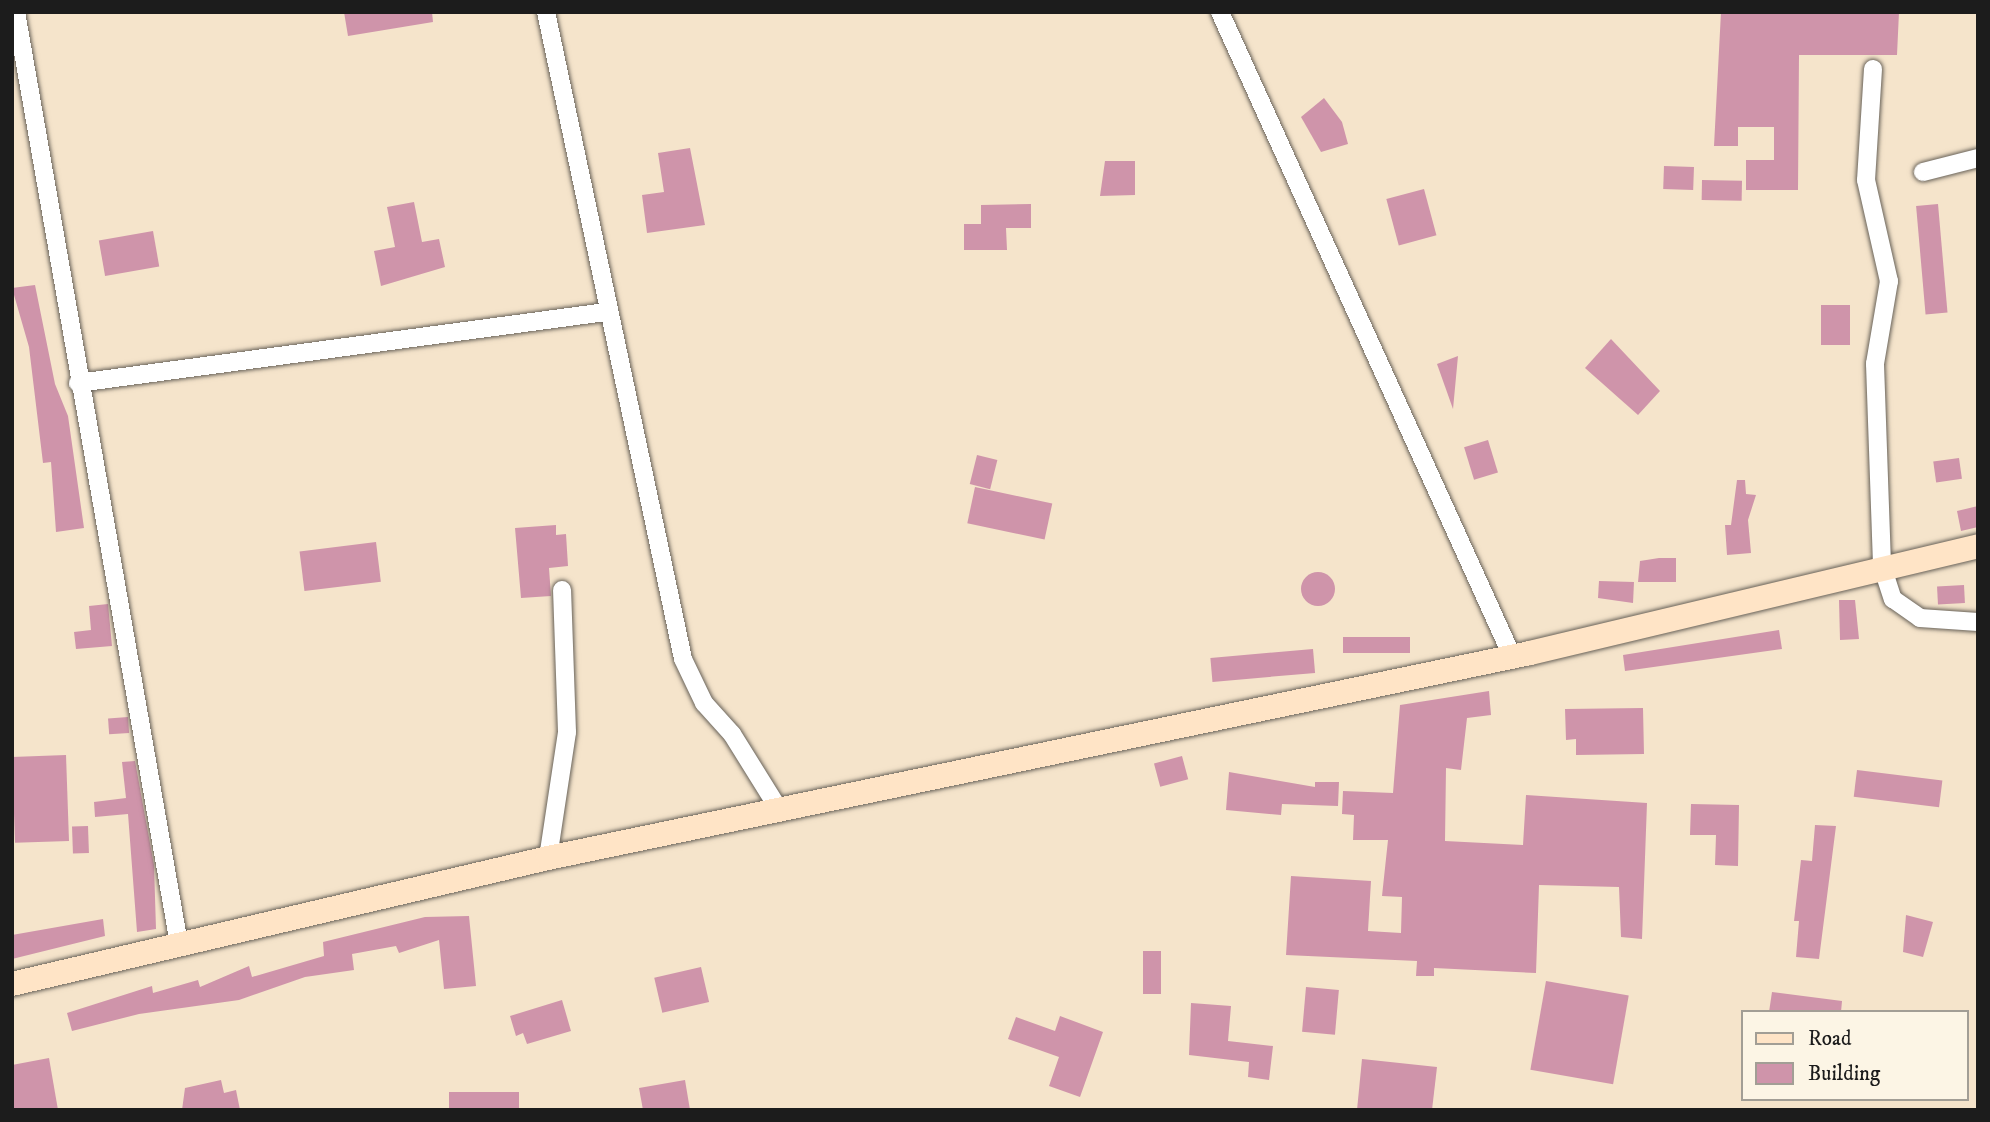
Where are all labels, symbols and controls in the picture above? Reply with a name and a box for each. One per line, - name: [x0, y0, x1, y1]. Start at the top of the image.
- legend: [1742, 1010, 1969, 1101]
- text: Road: [1808, 1026, 1852, 1052]
- text: Building: [1808, 1061, 1880, 1087]

